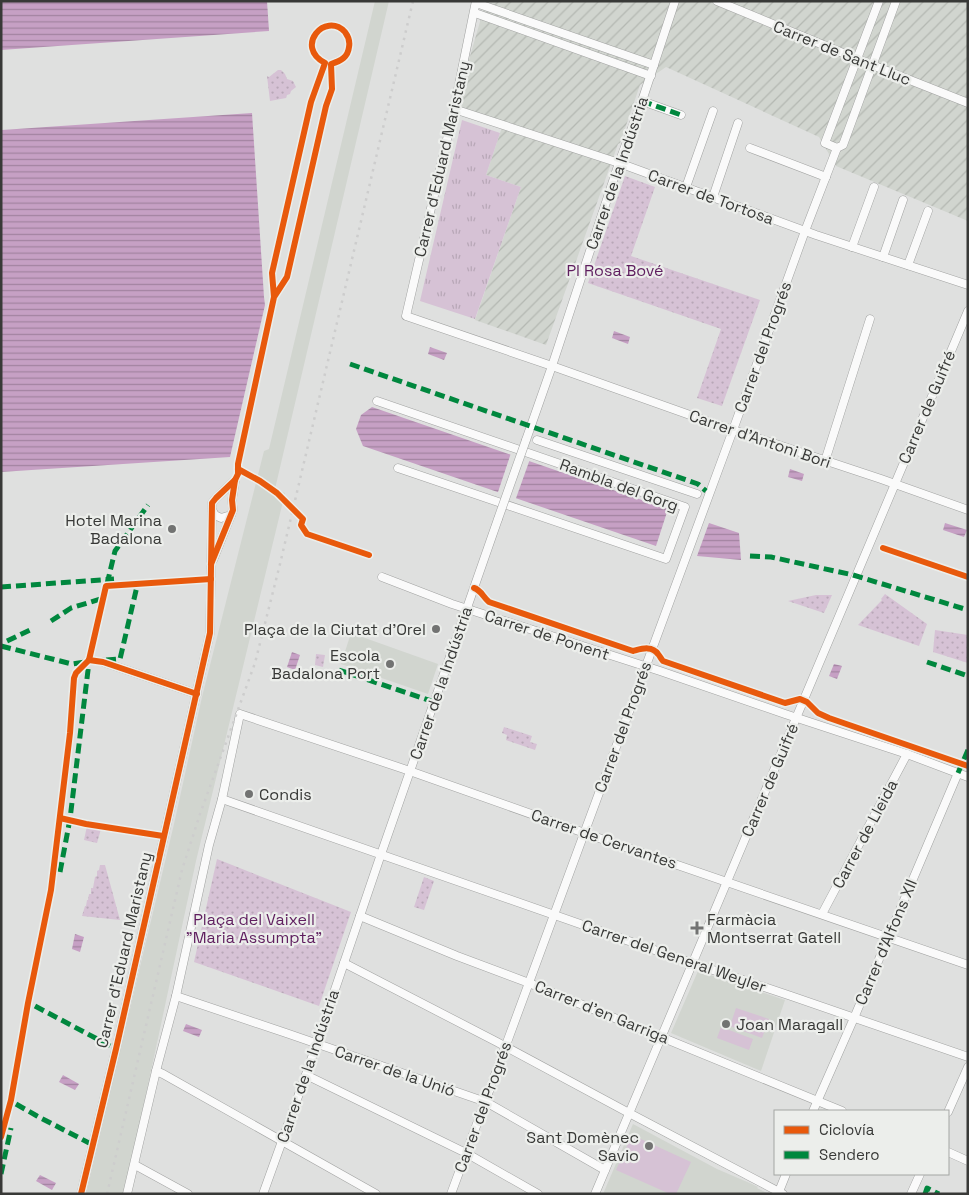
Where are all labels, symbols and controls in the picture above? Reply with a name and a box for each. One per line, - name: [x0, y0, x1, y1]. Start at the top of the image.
- street label: Carrer de Sant Lluc: [770, 16, 914, 90]
- street label: Carrer d'Eduard Maristany: [409, 59, 475, 259]
- street label: Carrer de la Indústria: [581, 94, 653, 252]
- street label: Carrer de Tortosa: [645, 164, 777, 230]
- park label: Pl Rosa Bové: [566, 260, 664, 281]
- street label: Carrer del Progrés: [730, 279, 796, 415]
- street label: Carrer de Guifré: [894, 347, 960, 467]
- street label: Carrer d'Antoni Bori: [686, 405, 834, 473]
- street label: Rambla del Gorg: [557, 454, 681, 516]
- place label: Hotel Marina Badalona: [65, 510, 162, 549]
- marker: Hotel Marina Badalona: [166, 523, 178, 535]
- street label: Carrer de la Indústria: [405, 604, 477, 762]
- street label: Carrer de Ponent: [482, 605, 612, 665]
- place label: Plaça de la Ciutat d'Orel: [244, 619, 426, 640]
- marker: Plaça de la Ciutat d'Orel: [430, 623, 442, 635]
- place label: Escola Badalona Port: [271, 645, 380, 684]
- marker: Escola Badalona Port: [384, 658, 396, 670]
- street label: Carrer del Progrés: [590, 659, 656, 795]
- street label: Carrer de Guifré: [737, 720, 803, 840]
- street label: Carrer de Lleida: [827, 776, 903, 892]
- place label: Condis: [259, 784, 312, 805]
- marker: Condis: [243, 788, 255, 800]
- street label: Carrer de Cervantes: [528, 804, 680, 874]
- street label: Carrer d'Eduard Maristany: [91, 850, 157, 1050]
- street label: Carrer d'Alfons XII: [850, 876, 922, 1008]
- park label: Plaça del Vaixell "Maria Assumpta": [186, 909, 322, 948]
- place label: Farmàcia Montserrat Gatell: [707, 909, 841, 948]
- street label: Carrer del General Weyler: [579, 915, 769, 997]
- marker: Farmàcia Montserrat Gatell: [691, 922, 703, 934]
- street label: Carrer d'en Garriga: [532, 975, 672, 1049]
- street label: Carrer de la Indústria: [272, 987, 344, 1145]
- place label: Joan Maragall: [736, 1014, 843, 1035]
- marker: Joan Maragall: [720, 1018, 732, 1030]
- street label: Carrer del Progrés: [450, 1039, 516, 1175]
- street label: Carrer de la Unió: [332, 1041, 458, 1101]
- legend: [774, 1110, 949, 1175]
- text: Ciclovía: [819, 1120, 875, 1139]
- place label: Sant Domènec Savio: [526, 1127, 639, 1166]
- marker: Sant Domènec Savio: [643, 1140, 655, 1152]
- text: Sendero: [819, 1145, 879, 1164]

